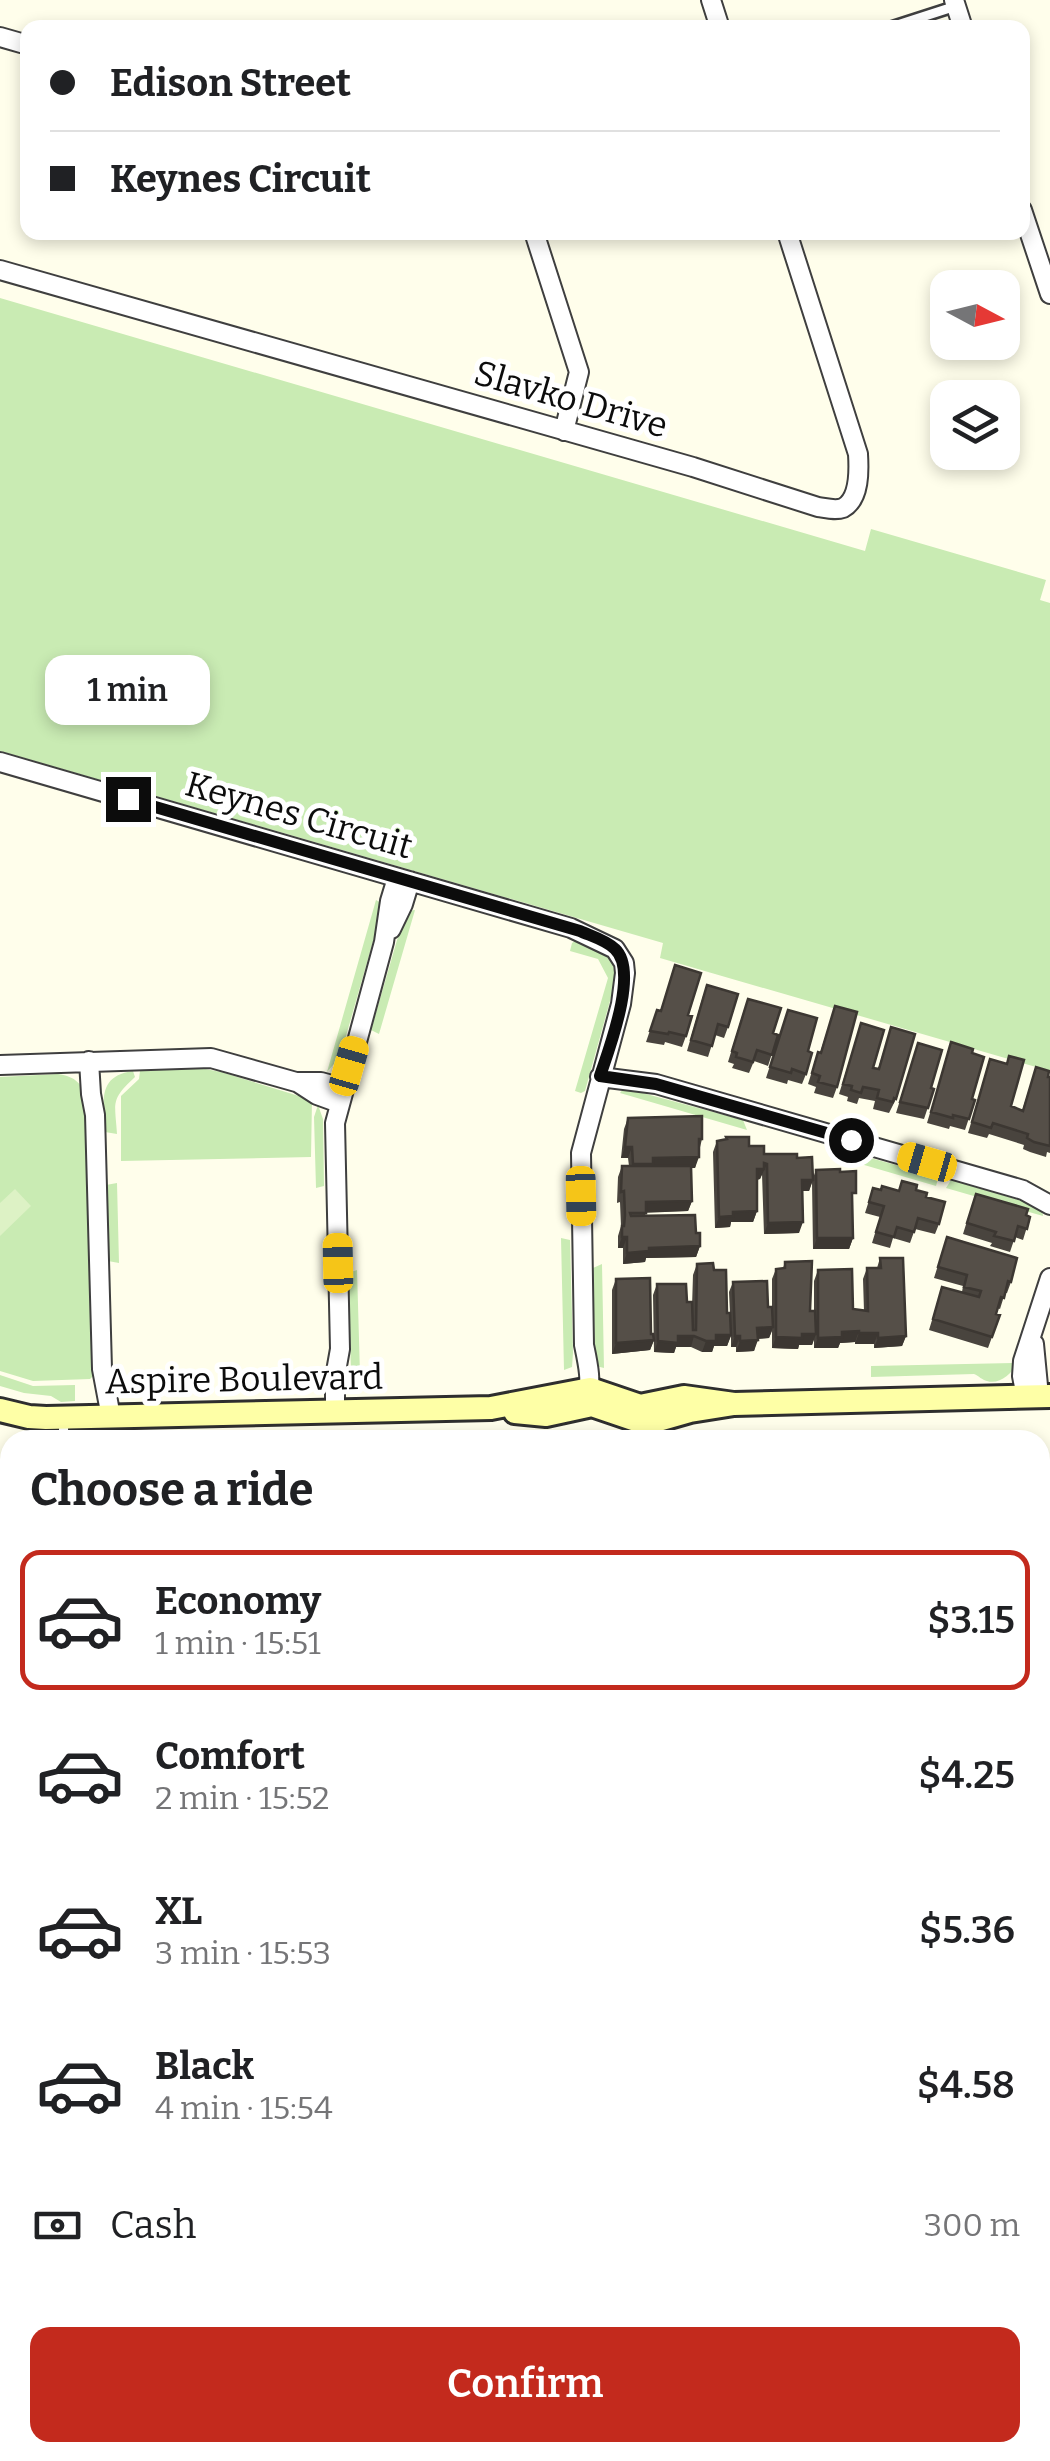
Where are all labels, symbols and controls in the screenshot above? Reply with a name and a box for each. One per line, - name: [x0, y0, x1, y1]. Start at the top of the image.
- text: Edison Street: [110, 60, 351, 106]
- text: Keynes Circuit: [110, 156, 371, 202]
- north arrow: [930, 270, 1020, 360]
- map controls: [930, 270, 1020, 470]
- street label: Slavko Drive: [470, 351, 672, 447]
- button: layers: [930, 380, 1020, 470]
- callout: 1 min: [46, 654, 210, 724]
- text: 1 min: [87, 671, 168, 709]
- street label: Keynes Circuit: [181, 763, 417, 868]
- route end: [106, 777, 151, 822]
- car: [326, 1033, 372, 1099]
- route start: [829, 1118, 874, 1163]
- car: [894, 1139, 960, 1185]
- car: [565, 1166, 597, 1226]
- car: [322, 1233, 354, 1293]
- street label: Aspire Boulevard: [105, 1356, 383, 1402]
- text: Choose a ride: [30, 1463, 313, 1517]
- icon: car: [35, 1575, 125, 1665]
- text: Economy: [155, 1578, 321, 1624]
- text: $3.15: [927, 1597, 1015, 1643]
- text: 1 min · 15:51: [155, 1624, 321, 1662]
- icon: car: [35, 1730, 125, 1820]
- text: Comfort: [155, 1733, 305, 1779]
- text: $4.25: [918, 1752, 1015, 1798]
- text: 2 min · 15:52: [155, 1779, 329, 1817]
- icon: car: [35, 1885, 125, 1975]
- text: XL: [155, 1888, 202, 1934]
- text: $5.36: [919, 1907, 1015, 1953]
- text: 3 min · 15:53: [155, 1934, 331, 1972]
- icon: car: [35, 2040, 125, 2130]
- text: Black: [155, 2043, 254, 2089]
- text: $4.58: [917, 2062, 1015, 2108]
- text: 4 min · 15:54: [155, 2089, 333, 2127]
- icon: cash: [30, 2198, 85, 2253]
- text: Cash: [110, 2202, 196, 2248]
- text: 300 m: [924, 2206, 1020, 2244]
- button: Confirm: [30, 2327, 1020, 2442]

